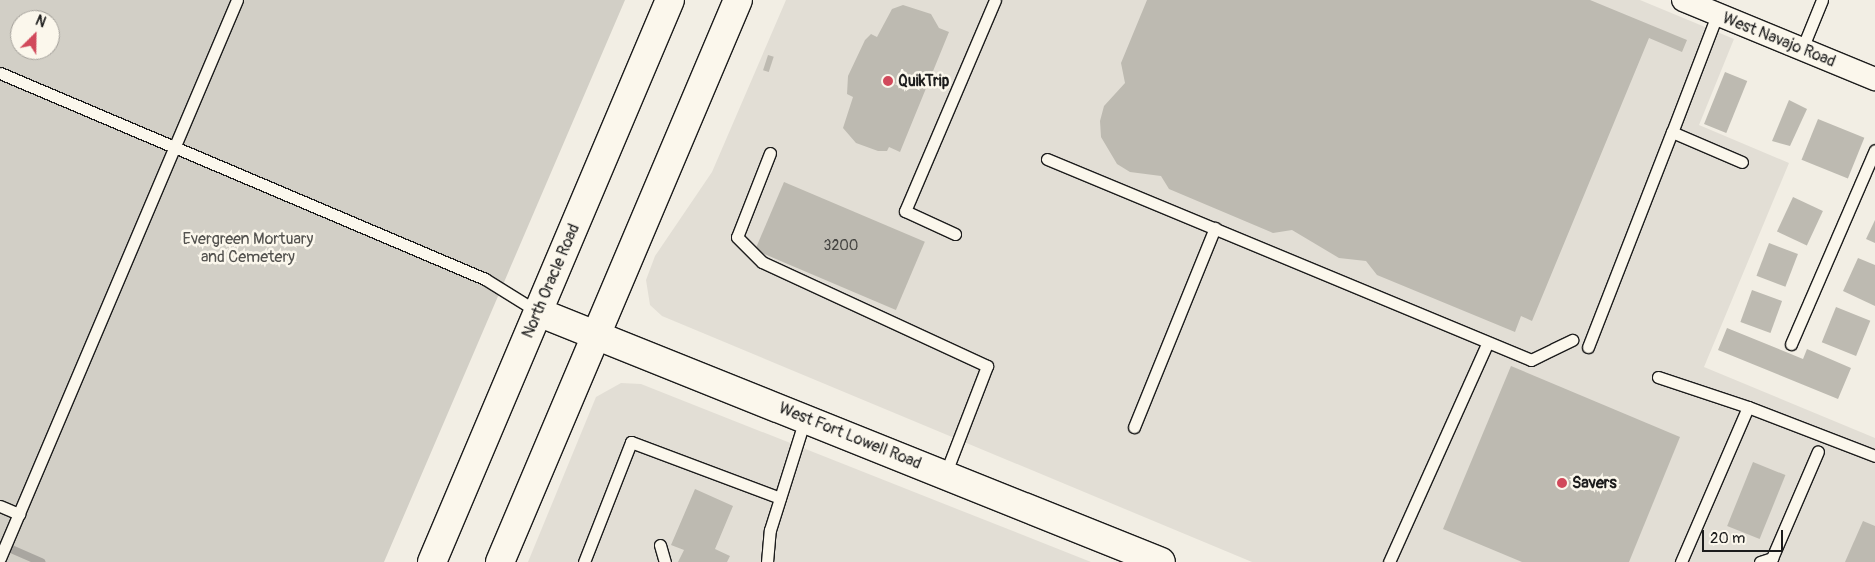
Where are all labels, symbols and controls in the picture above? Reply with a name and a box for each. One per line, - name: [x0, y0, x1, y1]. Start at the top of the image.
- street label: West Navajo Road: [1720, 9, 1838, 71]
- north arrow: [10, 10, 60, 60]
- text: N: [33, 12, 48, 31]
- place label: QuikTrip: [898, 71, 949, 91]
- marker: QuikTrip: [882, 75, 894, 87]
- street label: North Oracle Road: [518, 221, 584, 341]
- park label: Evergreen Mortuary and Cemetery: [183, 229, 313, 267]
- house number: 3200: [824, 238, 858, 254]
- street label: West Fort Lowell Road: [776, 399, 924, 473]
- place label: Savers: [1572, 473, 1617, 493]
- marker: Savers: [1556, 477, 1568, 489]
- scale bar: [1705, 520, 1786, 552]
- text: 20 m: [1710, 529, 1745, 548]

